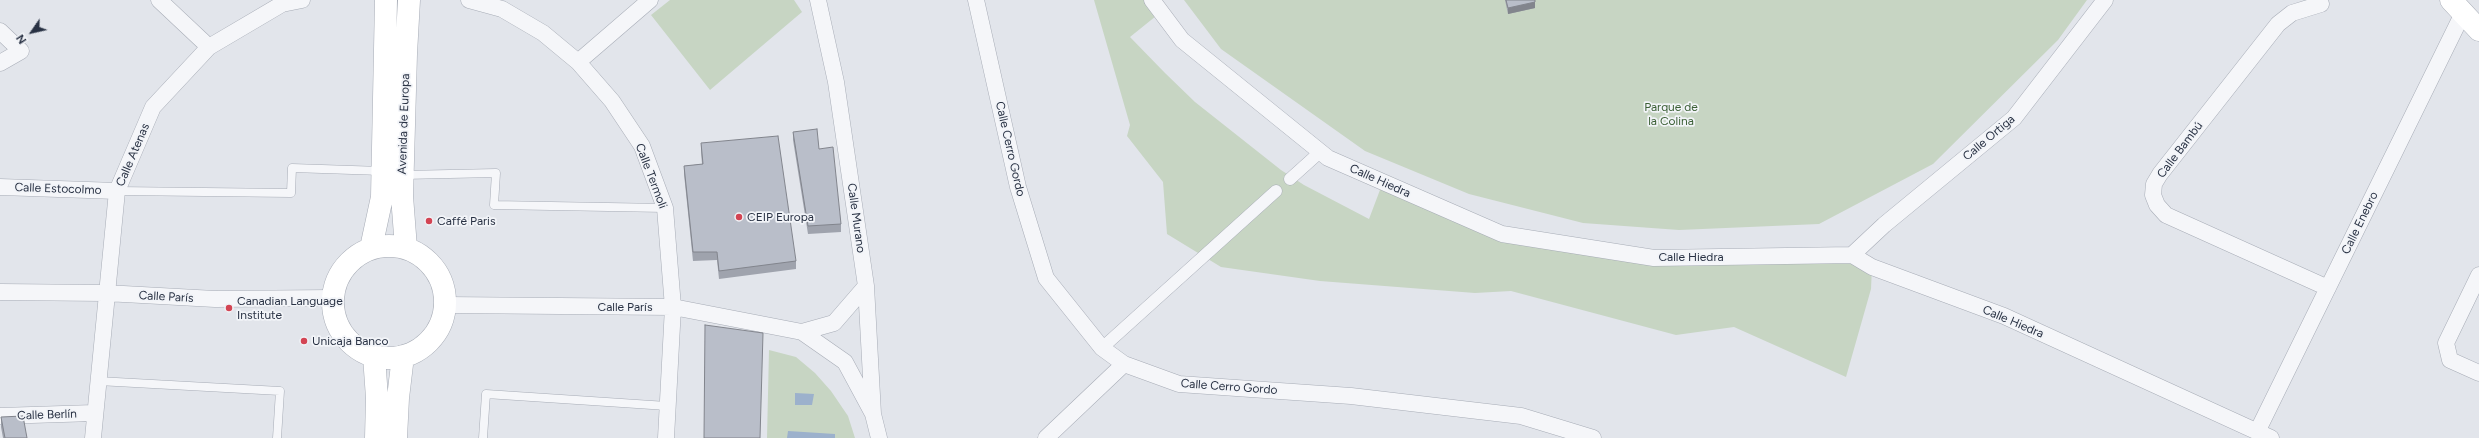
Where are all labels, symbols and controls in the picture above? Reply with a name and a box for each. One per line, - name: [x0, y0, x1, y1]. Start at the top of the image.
- north arrow: [12, 12, 52, 52]
- text: N: [14, 32, 29, 46]
- street label: Avenida de Europa: [395, 73, 413, 175]
- street label: Calle Cerro Gordo: [992, 100, 1028, 198]
- park label: Parque de la Colina: [1644, 100, 1698, 128]
- street label: Calle Ortiga: [1960, 112, 2018, 164]
- street label: Calle Bambú: [2154, 119, 2206, 181]
- street label: Calle Atenas: [113, 121, 153, 189]
- street label: Calle Termoli: [632, 141, 670, 211]
- street label: Calle Hiedra: [1347, 161, 1413, 201]
- street label: Calle Estocolmo: [14, 180, 102, 198]
- street label: Calle Murano: [844, 182, 868, 254]
- street label: Calle Enebro: [2339, 189, 2381, 257]
- place label: CEIP Europa: [747, 210, 814, 224]
- marker: CEIP Europa: [734, 212, 744, 222]
- place label: Caffé Paris: [437, 214, 495, 228]
- marker: Caffé Paris: [424, 216, 434, 226]
- street label: Calle Hiedra: [1658, 250, 1724, 264]
- street label: Calle París: [138, 288, 194, 306]
- place label: Canadian Language Institute: [237, 294, 343, 322]
- street label: Calle París: [598, 300, 652, 314]
- marker: Canadian Language Institute: [224, 303, 234, 313]
- street label: Calle Hiedra: [1980, 303, 2046, 341]
- place label: Unicaja Banco: [312, 334, 388, 348]
- marker: Unicaja Banco: [299, 336, 309, 346]
- street label: Calle Cerro Gordo: [1180, 376, 1278, 398]
- street label: Calle Berlín: [17, 407, 77, 423]

